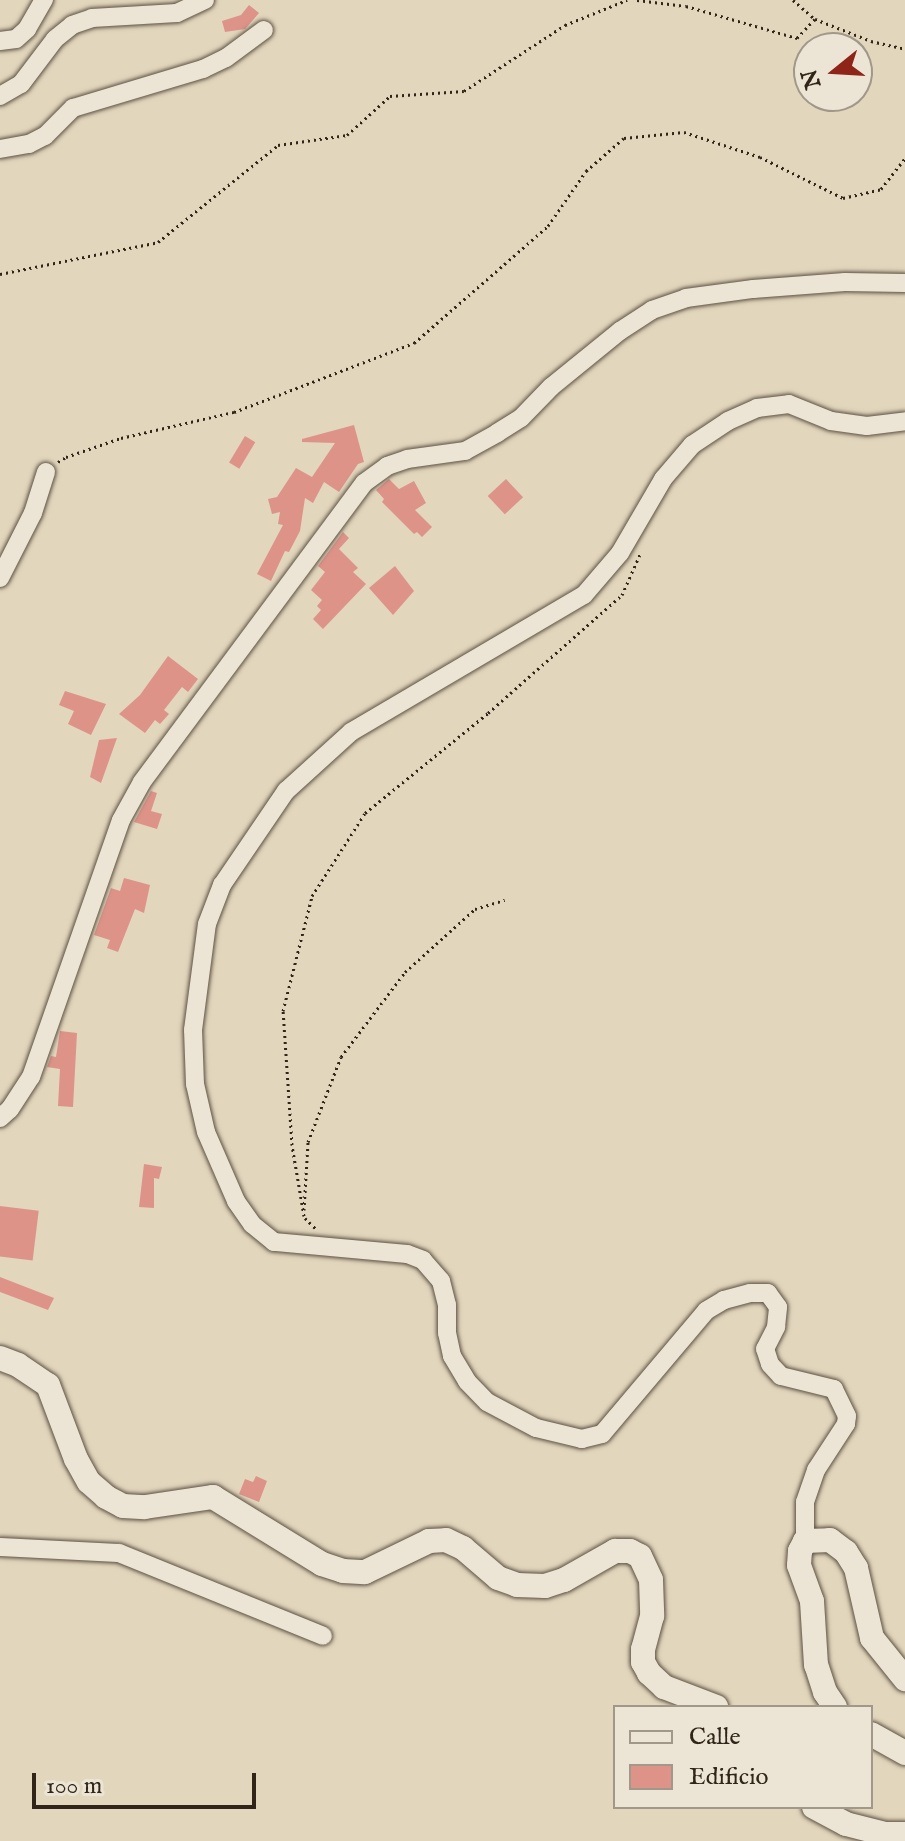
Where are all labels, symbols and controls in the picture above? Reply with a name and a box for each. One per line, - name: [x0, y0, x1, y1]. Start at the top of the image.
- north arrow: [793, 32, 873, 112]
- text: N: [796, 65, 828, 92]
- legend: [613, 1705, 873, 1809]
- text: Calle: [689, 1722, 741, 1753]
- scale bar: [36, 1757, 260, 1807]
- text: Edificio: [689, 1762, 768, 1793]
- text: 100 m: [46, 1771, 102, 1802]

